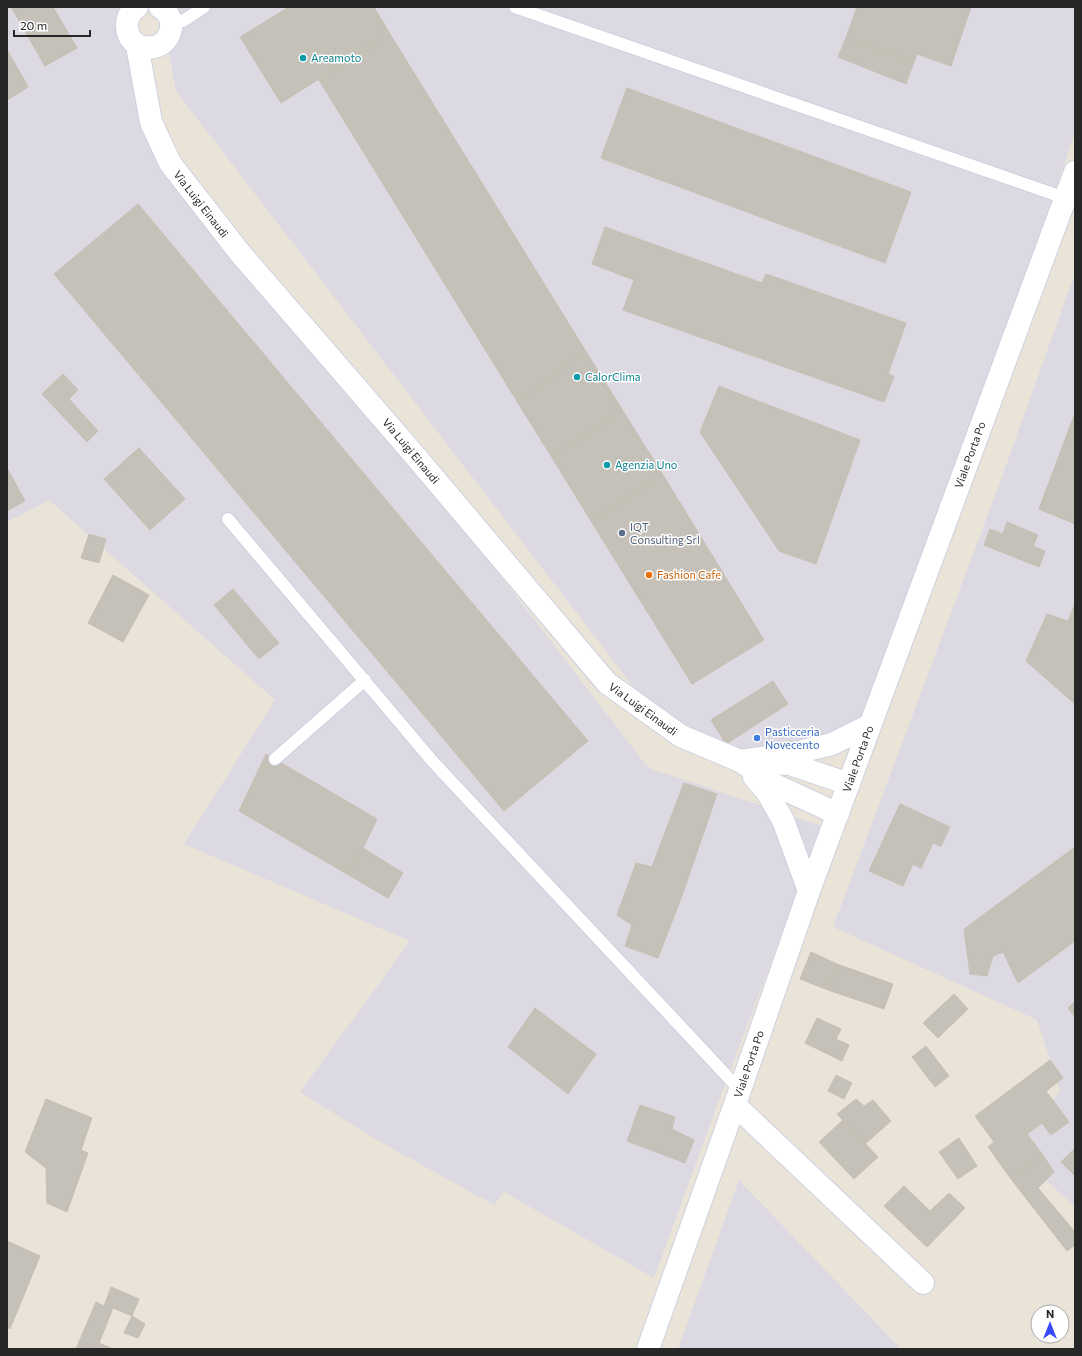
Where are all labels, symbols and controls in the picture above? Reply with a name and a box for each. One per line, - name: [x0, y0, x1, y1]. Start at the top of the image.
- scale bar: [14, 12, 90, 38]
- text: 20 m: [20, 18, 47, 32]
- place label: Areamoto: [311, 51, 362, 64]
- marker: Areamoto: [298, 53, 308, 63]
- street label: Via Luigi Einaudi: [171, 168, 232, 240]
- place label: CalorClima: [585, 370, 641, 383]
- marker: CalorClima: [572, 372, 582, 382]
- street label: Via Luigi Einaudi: [380, 415, 443, 486]
- street label: Viale Porta Po: [951, 419, 988, 490]
- place label: Agenzia Uno: [615, 458, 678, 471]
- marker: Agenzia Uno: [602, 460, 612, 470]
- place label: IQT Consulting Srl: [630, 520, 700, 546]
- marker: IQT Consulting Srl: [617, 528, 627, 538]
- place label: Fashion Cafe: [657, 568, 721, 581]
- marker: Fashion Cafe: [644, 570, 654, 580]
- street label: Via Luigi Einaudi: [607, 679, 680, 738]
- street label: Viale Porta Po: [839, 723, 876, 794]
- place label: Pasticceria Novecento: [765, 725, 820, 751]
- marker: Pasticceria Novecento: [752, 733, 762, 743]
- street label: Viale Porta Po: [731, 1028, 766, 1099]
- north arrow: [1030, 1304, 1070, 1344]
- text: N: [1046, 1307, 1054, 1320]

